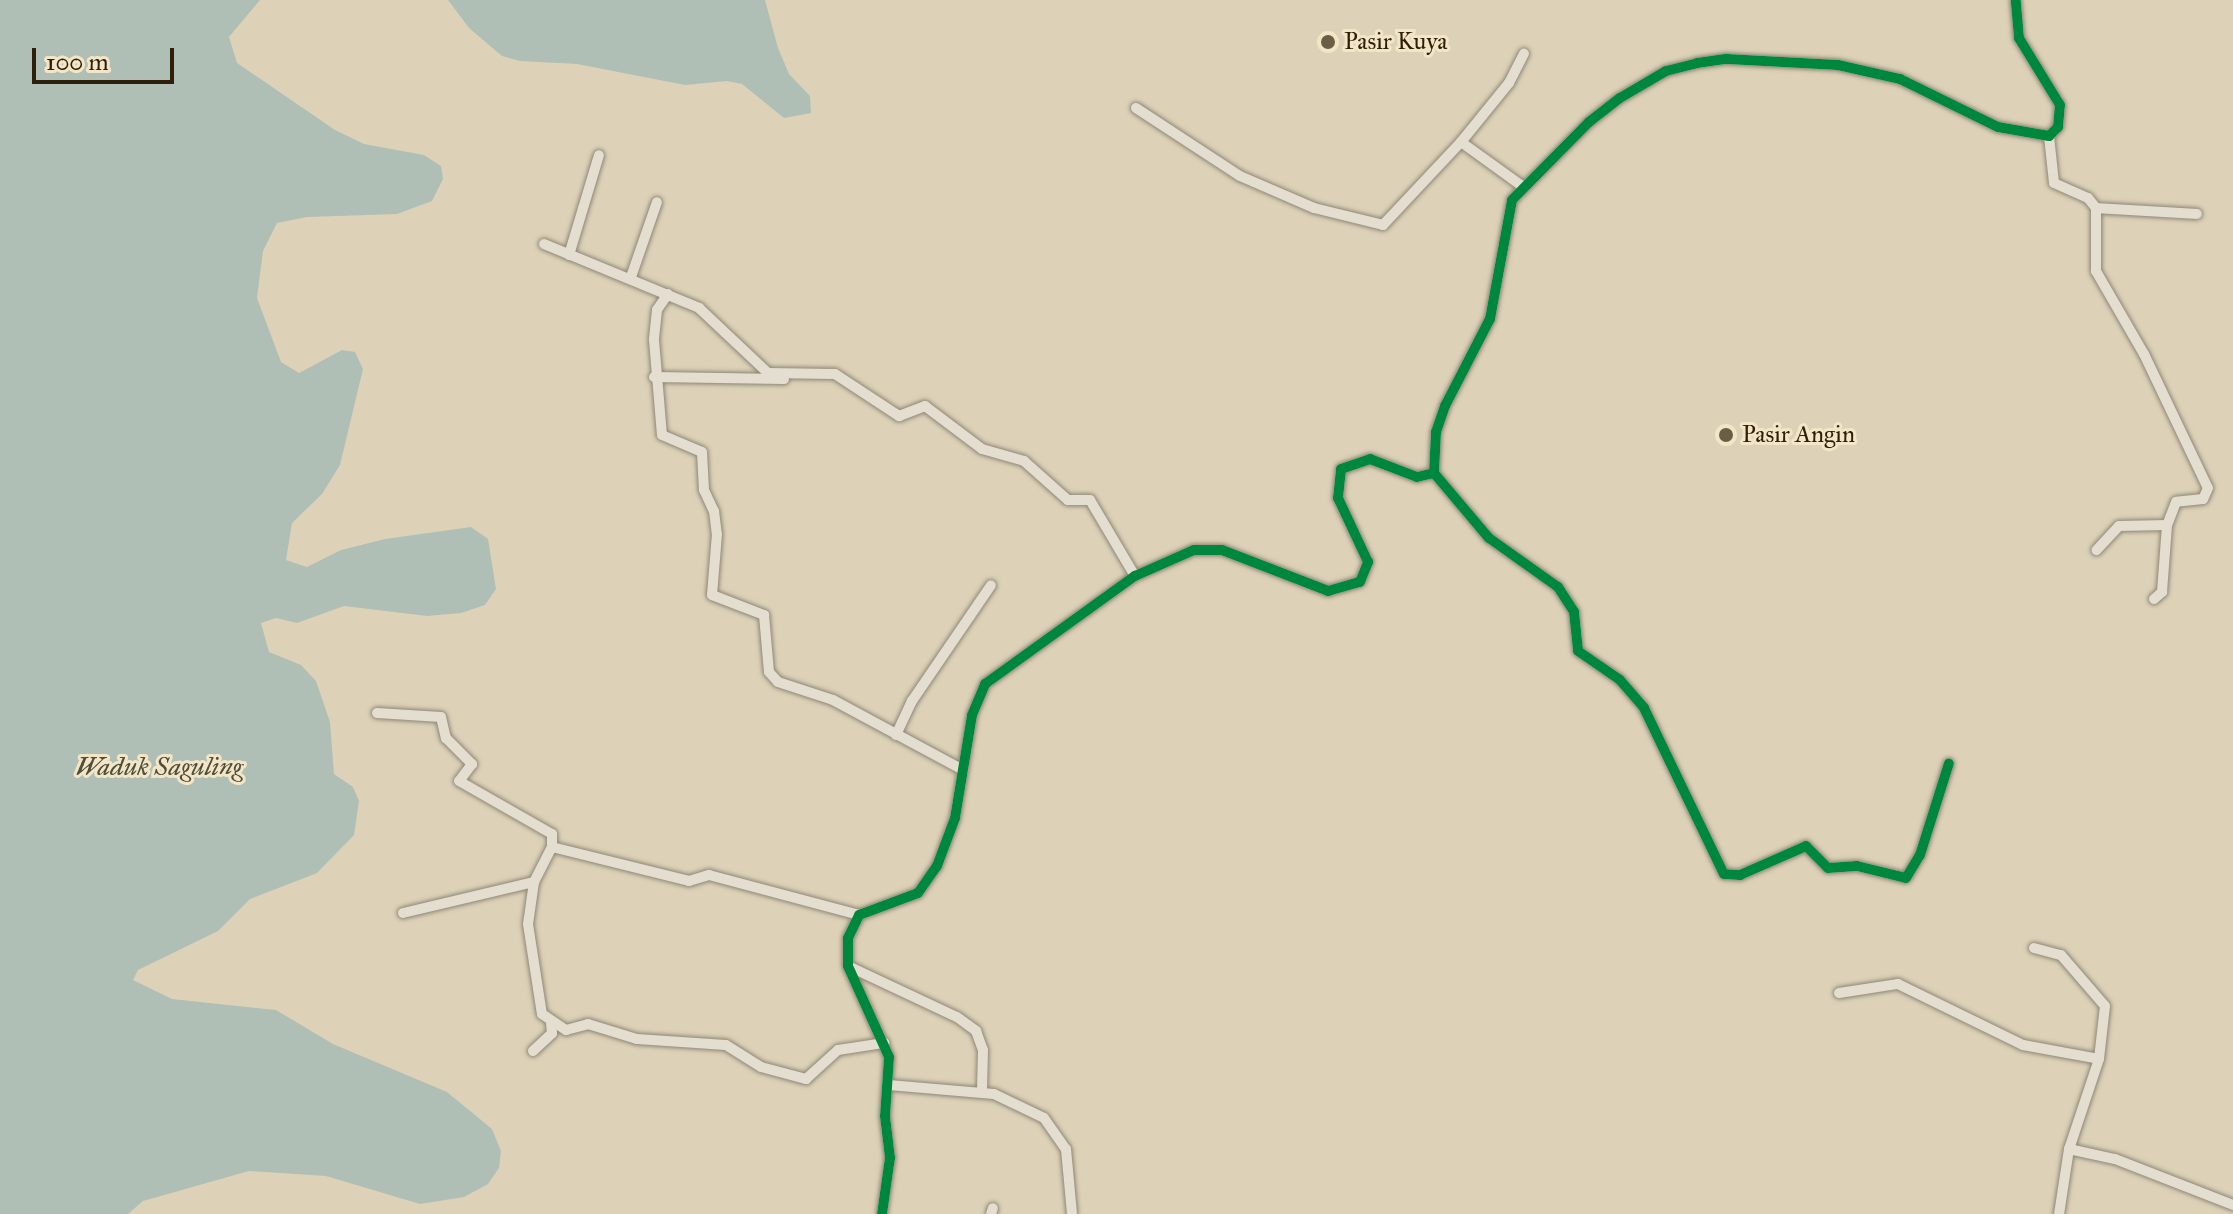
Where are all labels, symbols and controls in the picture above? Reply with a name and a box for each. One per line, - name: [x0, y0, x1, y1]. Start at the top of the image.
- place label: Pasir Kuya: [1344, 28, 1448, 56]
- scale bar: [36, 32, 178, 82]
- marker: Pasir Kuya: [1319, 33, 1337, 51]
- text: 100 m: [46, 47, 109, 77]
- place label: Pasir Angin: [1742, 421, 1855, 449]
- marker: Pasir Angin: [1717, 426, 1735, 444]
- water label: Waduk Saguling: [75, 751, 243, 783]

